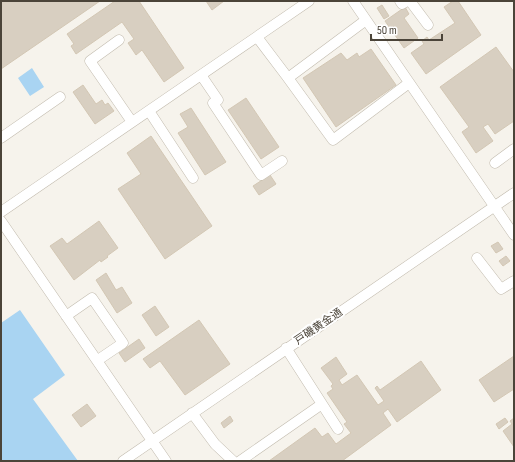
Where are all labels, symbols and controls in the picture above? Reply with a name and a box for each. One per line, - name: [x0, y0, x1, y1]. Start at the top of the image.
- scale bar: [371, 16, 442, 42]
- text: 50 m: [377, 23, 397, 38]
- street label: 戸磯黄金通: [292, 306, 345, 347]

